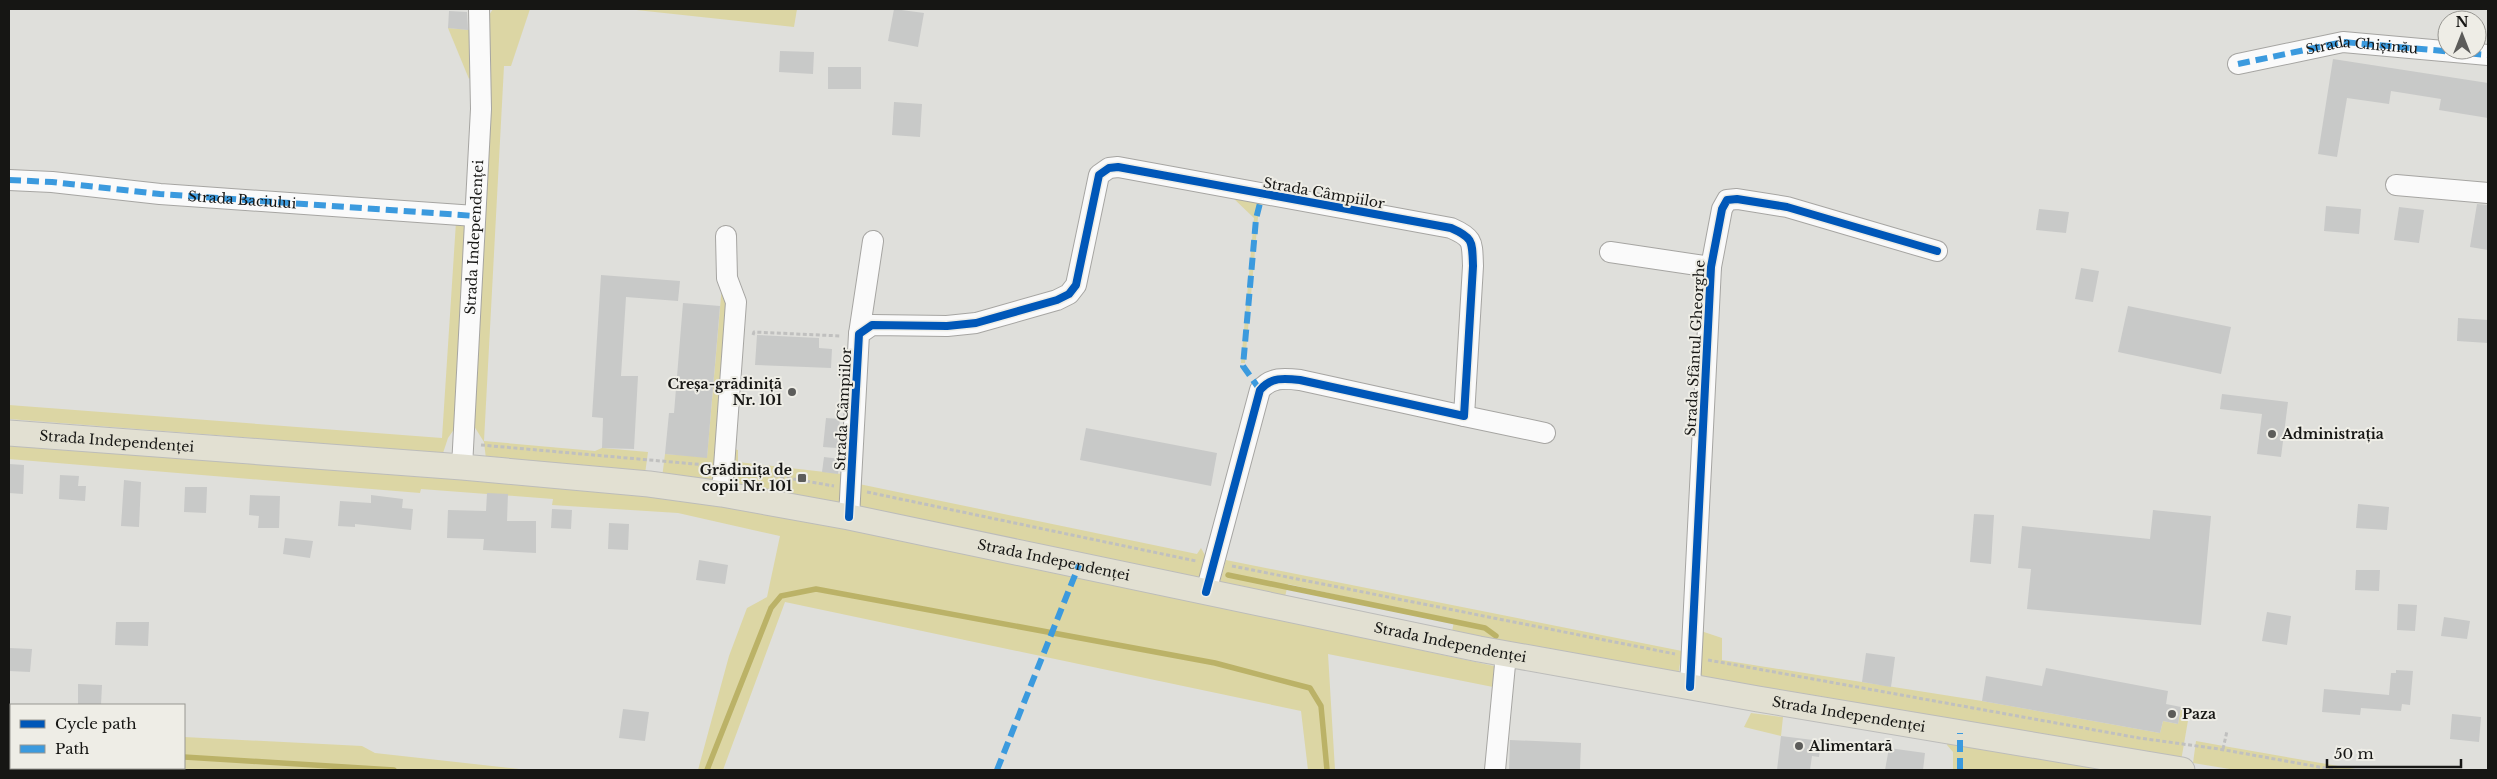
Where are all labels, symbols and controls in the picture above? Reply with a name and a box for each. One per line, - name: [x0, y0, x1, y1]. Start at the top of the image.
- north arrow: [2437, 10, 2487, 60]
- text: N: [2455, 13, 2469, 31]
- street label: Strada Chișinău: [2304, 33, 2420, 59]
- street label: Strada Independenței: [461, 159, 487, 315]
- street label: Strada Câmpiilor: [1262, 173, 1387, 213]
- street label: Strada Baciului: [187, 187, 297, 213]
- street label: Strada Sfântul Gheorghe: [1681, 259, 1709, 437]
- street label: Strada Câmpiilor: [831, 347, 855, 471]
- place label: Creșa-grădiniță Nr. 101: [668, 375, 782, 409]
- marker: Creșa-grădiniță Nr. 101: [786, 386, 798, 398]
- place label: Administrația: [2281, 425, 2384, 443]
- street label: Strada Independenței: [39, 426, 195, 456]
- marker: Administrația: [2266, 428, 2278, 440]
- place label: Grădinița de copii Nr. 101: [700, 461, 792, 495]
- marker: Grădinița de copii Nr. 101: [796, 472, 808, 484]
- street label: Strada Independenței: [976, 535, 1132, 585]
- street label: Strada Independenței: [1372, 618, 1528, 666]
- street label: Strada Independenței: [1771, 693, 1927, 736]
- legend: [10, 704, 185, 769]
- place label: Paza: [2182, 705, 2216, 723]
- marker: Paza: [2166, 708, 2178, 720]
- text: Cycle path: [55, 714, 137, 733]
- scale bar: [2327, 736, 2461, 768]
- place label: Alimentară: [1808, 737, 1893, 755]
- text: Path: [55, 739, 89, 758]
- marker: Alimentară: [1793, 740, 1805, 752]
- text: 50 m: [2334, 744, 2374, 763]

